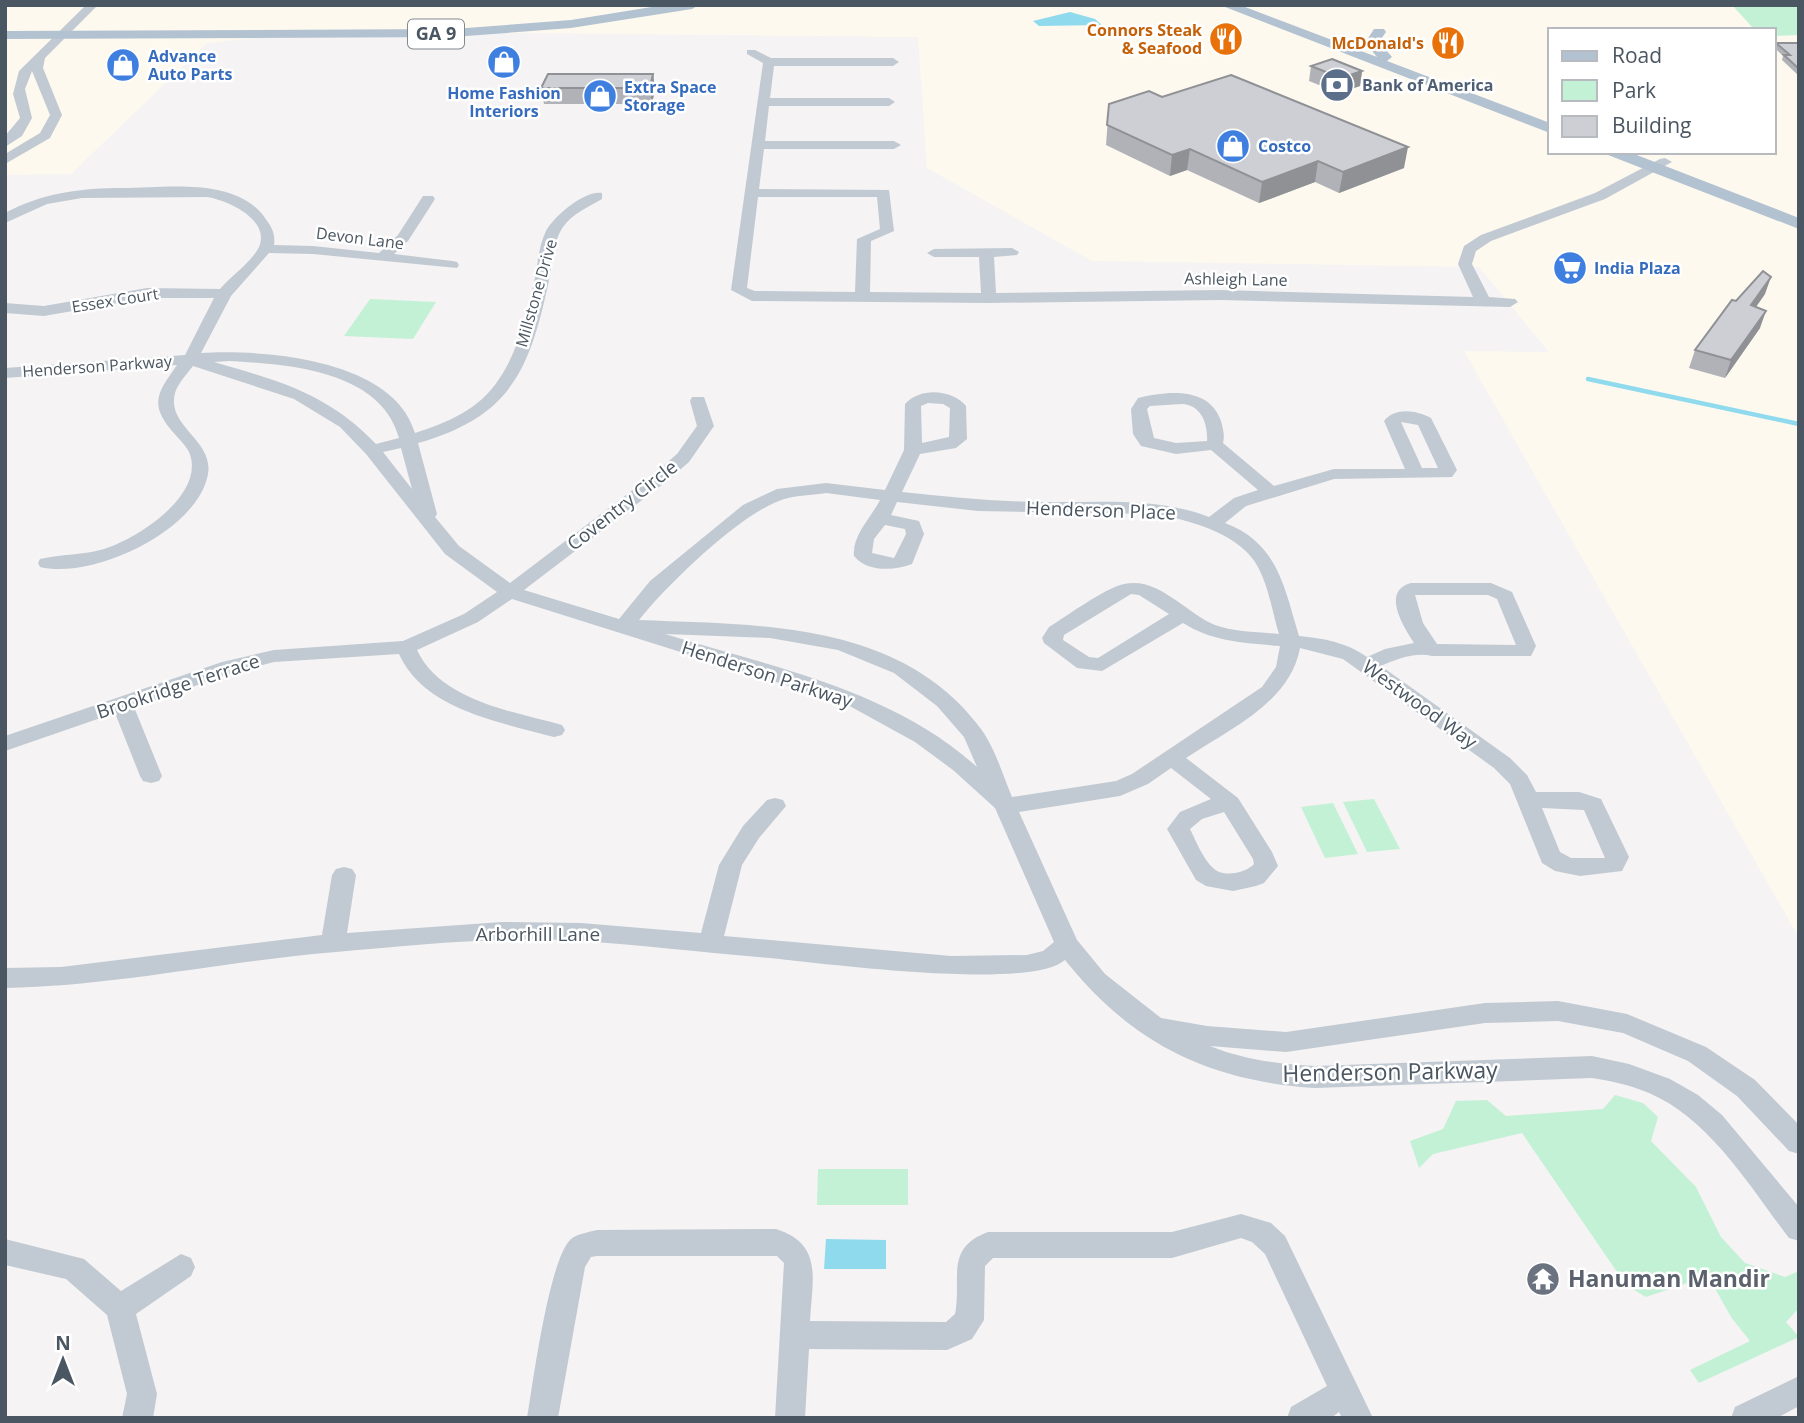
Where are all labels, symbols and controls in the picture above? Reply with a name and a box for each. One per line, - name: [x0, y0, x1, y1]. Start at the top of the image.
- road number: GA 9: [408, 19, 464, 48]
- place label: Connors Steak & Seafood: [1087, 19, 1202, 59]
- restaurant icon: Connors Steak & Seafood: [1207, 20, 1245, 58]
- restaurant icon: McDonald's: [1429, 24, 1467, 62]
- legend: [1548, 28, 1776, 154]
- place label: McDonald's: [1332, 32, 1424, 54]
- text: Road: [1612, 41, 1662, 69]
- shop icon: Home Fashion Interiors: [485, 43, 523, 81]
- place label: Advance Auto Parts: [148, 45, 232, 85]
- shop icon: Advance Auto Parts: [104, 46, 142, 84]
- bank icon: Bank of America: [1318, 66, 1356, 104]
- place label: Bank of America: [1362, 74, 1494, 96]
- place label: Extra Space Storage: [624, 76, 717, 116]
- text: Park: [1612, 76, 1656, 104]
- shop icon: Extra Space Storage: [581, 77, 619, 115]
- place label: Home Fashion Interiors: [447, 82, 561, 122]
- text: Building: [1612, 111, 1691, 139]
- shop icon: Costco: [1214, 127, 1252, 165]
- place label: Costco: [1258, 135, 1311, 157]
- street label: Devon Lane: [315, 222, 405, 254]
- street label: Millstone Drive: [510, 236, 562, 350]
- supermarket icon: India Plaza: [1551, 249, 1589, 287]
- place label: India Plaza: [1594, 257, 1681, 279]
- street label: Ashleigh Lane: [1184, 267, 1288, 291]
- street label: Essex Court: [70, 282, 160, 318]
- street label: Henderson Parkway: [21, 350, 174, 382]
- street label: Coventry Circle: [561, 454, 683, 556]
- street label: Henderson Place: [1026, 494, 1176, 526]
- street label: Henderson Parkway: [678, 634, 856, 714]
- street label: Brookridge Terrace: [93, 647, 263, 725]
- street label: Westwood Way: [1357, 654, 1483, 755]
- street label: Arborhill Lane: [476, 921, 600, 947]
- street label: Henderson Parkway: [1282, 1053, 1498, 1089]
- temple icon: Hanuman Mandir: [1524, 1260, 1562, 1298]
- place label: Hanuman Mandir: [1568, 1262, 1770, 1294]
- north arrow: [28, 1325, 98, 1395]
- text: N: [55, 1330, 71, 1356]

